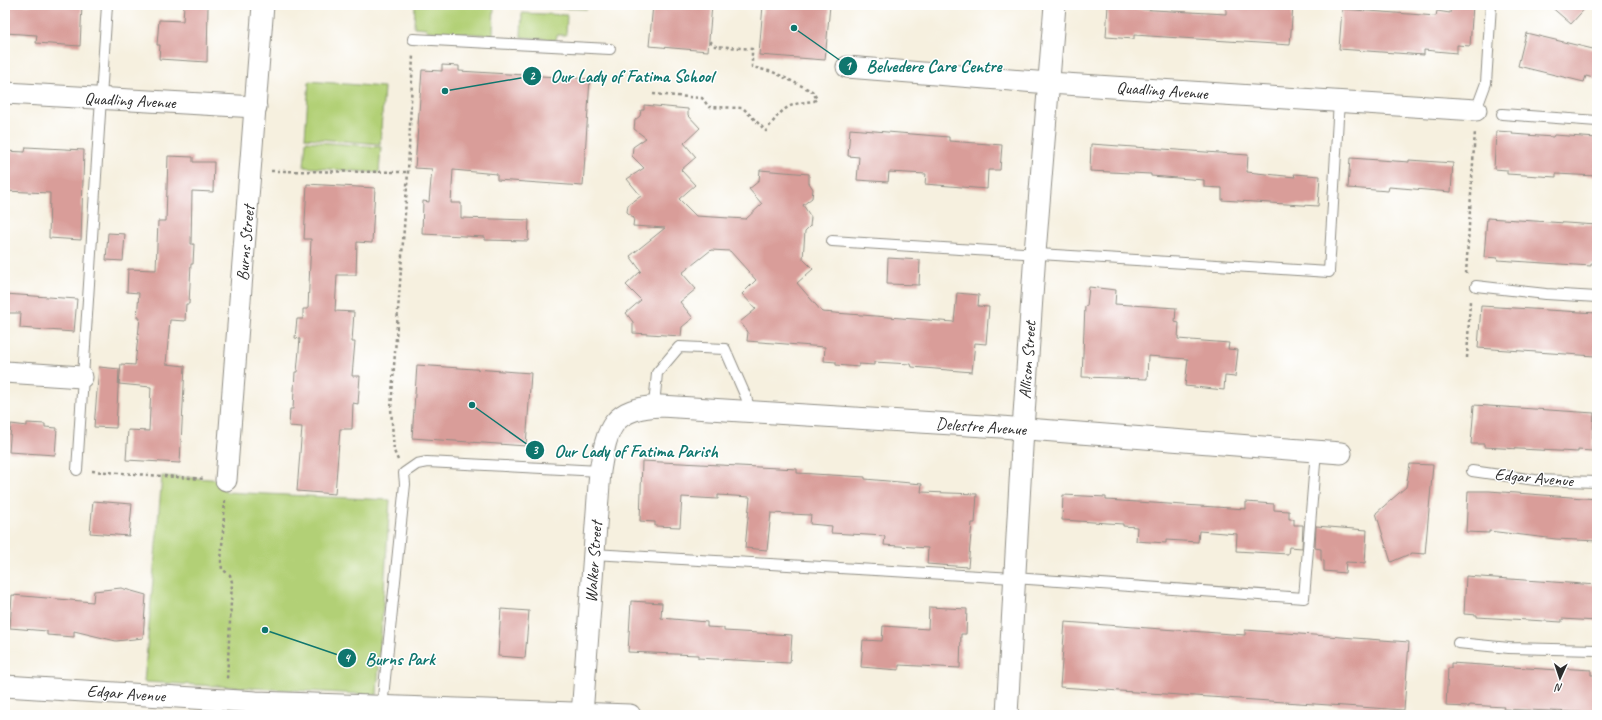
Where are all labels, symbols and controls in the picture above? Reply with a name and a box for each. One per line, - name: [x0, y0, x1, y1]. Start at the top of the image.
- callout: Belvedere Care Centre: [838, 51, 1010, 81]
- text: Belvedere Care Centre: [866, 55, 1004, 77]
- text: 1: [845, 58, 852, 74]
- callout: Our Lady of Fatima School: [522, 61, 722, 91]
- text: Our Lady of Fatima School: [551, 65, 717, 87]
- text: 2: [529, 68, 536, 84]
- street label: Quadling Avenue: [1116, 77, 1210, 104]
- street label: Quadling Avenue: [84, 88, 178, 113]
- street label: Burns Street: [232, 202, 259, 282]
- street label: Allison Street: [1014, 318, 1041, 400]
- street label: Delestre Avenue: [935, 413, 1028, 440]
- callout: Our Lady of Fatima Parish: [525, 435, 726, 465]
- text: Our Lady of Fatima Parish: [554, 440, 718, 462]
- text: 3: [532, 442, 539, 458]
- street label: Edgar Avenue: [1494, 464, 1575, 492]
- street label: Walker Street: [580, 518, 607, 603]
- callout: Burns Park: [337, 643, 443, 673]
- text: Burns Park: [365, 648, 437, 670]
- text: 4: [344, 650, 351, 666]
- north arrow: [1540, 658, 1580, 698]
- street label: Edgar Avenue: [86, 680, 167, 707]
- text: N: [1554, 681, 1563, 695]

